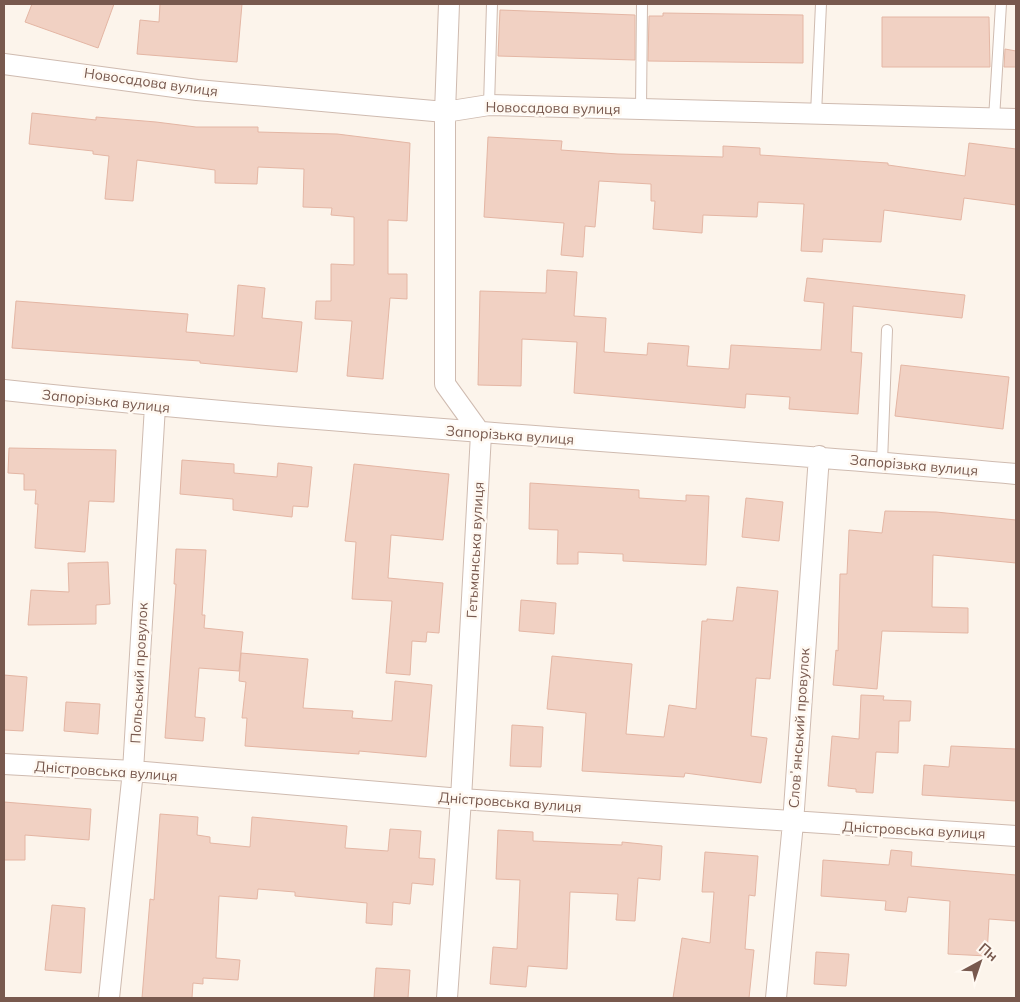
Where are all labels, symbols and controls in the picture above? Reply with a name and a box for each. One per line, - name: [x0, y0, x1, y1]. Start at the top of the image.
- street label: Новосадова вулиця: [83, 64, 219, 100]
- street label: Новосадова вулиця: [485, 98, 621, 118]
- street label: Запорізька вулиця: [41, 385, 171, 417]
- street label: Запорізька вулиця: [445, 422, 575, 448]
- street label: Запорізька вулиця: [849, 450, 979, 480]
- street label: Гетьманська вулиця: [462, 481, 488, 619]
- street label: Польський провулок: [126, 602, 152, 744]
- street label: Словʼянський провулок: [784, 647, 814, 809]
- street label: Дністровська вулиця: [34, 757, 178, 785]
- street label: Дністровська вулиця: [438, 788, 582, 816]
- street label: Дністровська вулиця: [842, 817, 986, 843]
- north arrow: [955, 937, 1005, 987]
- text: Пн: [975, 939, 1002, 965]

